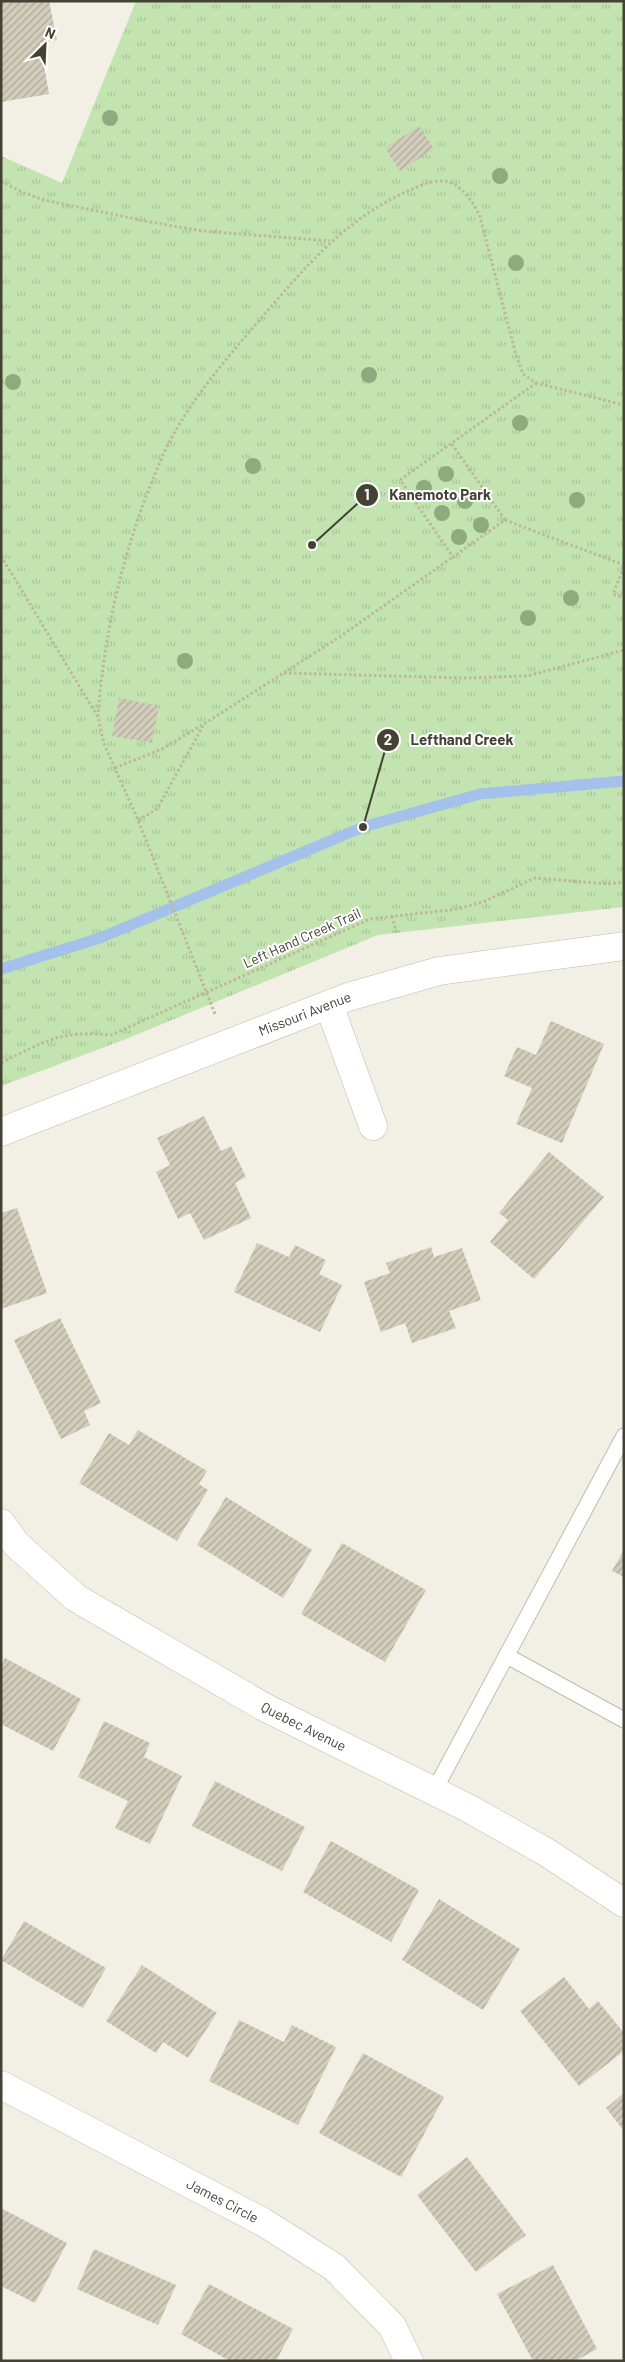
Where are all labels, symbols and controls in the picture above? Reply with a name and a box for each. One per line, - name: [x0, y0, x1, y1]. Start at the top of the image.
- north arrow: [20, 20, 70, 70]
- text: N: [43, 23, 58, 42]
- callout: Kanemoto Park: [354, 480, 501, 510]
- text: 1: [364, 485, 370, 503]
- text: Kanemoto Park: [389, 485, 491, 503]
- callout: Lefthand Creek: [375, 725, 523, 755]
- text: 2: [384, 730, 392, 748]
- text: Lefthand Creek: [411, 730, 513, 748]
- street label: Left Hand Creek Trail: [240, 904, 363, 971]
- street label: Missouri Avenue: [256, 988, 353, 1039]
- street label: Quebec Avenue: [258, 1698, 349, 1754]
- street label: James Circle: [184, 2175, 262, 2226]

